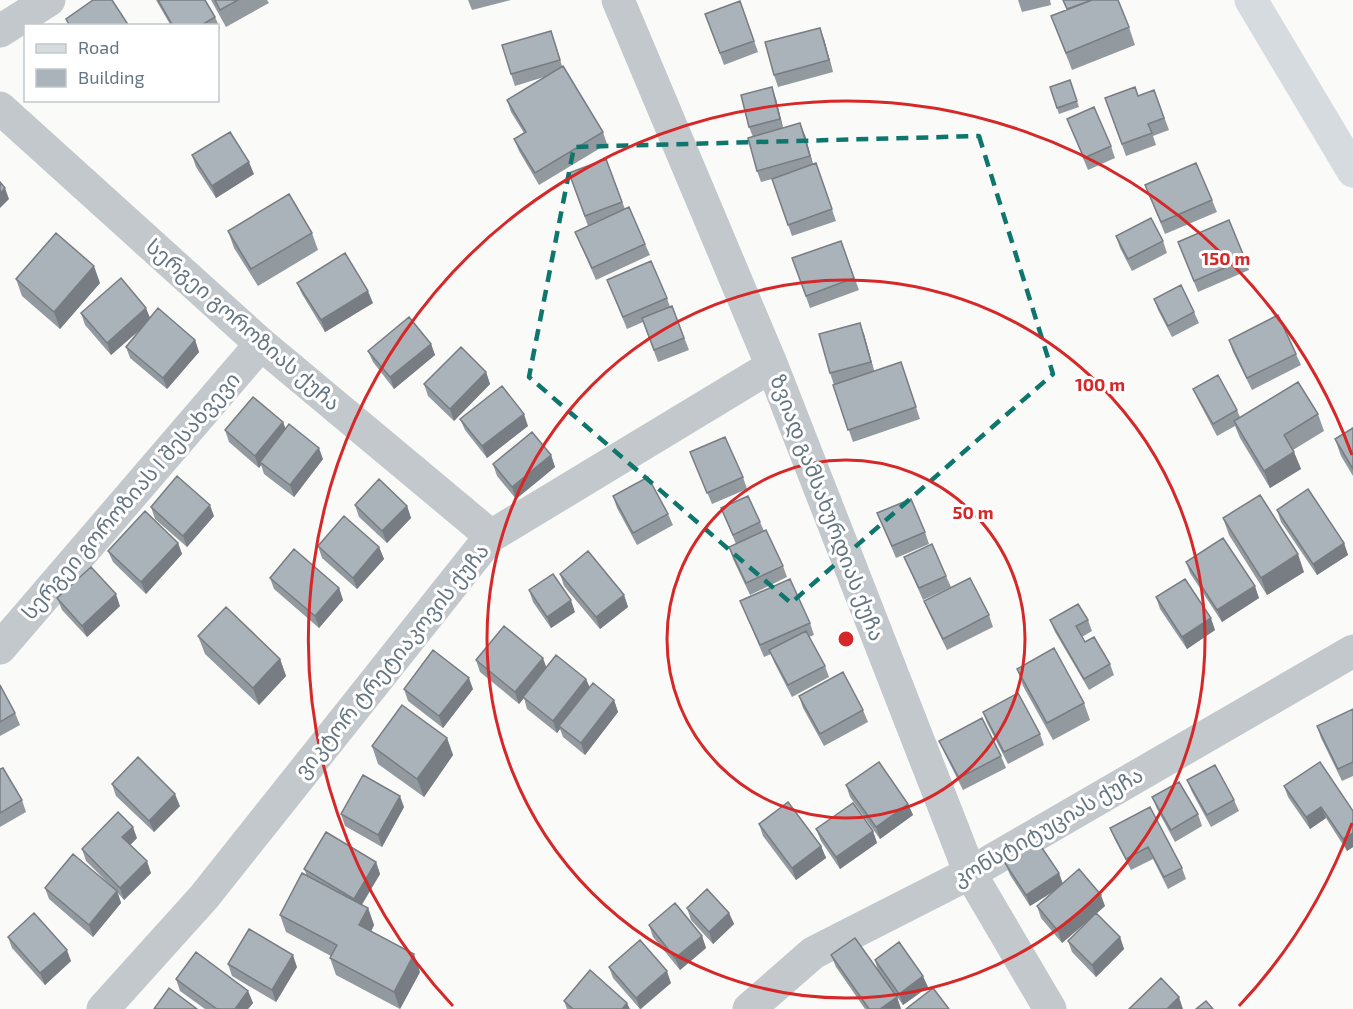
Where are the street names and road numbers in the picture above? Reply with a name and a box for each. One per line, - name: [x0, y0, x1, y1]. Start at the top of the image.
- street label: სერგეი გოროზიას ქუჩა: [141, 233, 346, 416]
- street label: სერგეი გოროზიას I შესახვევი: [16, 366, 245, 624]
- street label: ზვიად გამსახურდიას ქუჩა: [764, 371, 891, 645]
- street label: ვიკტორ ტრეტიაკოვის ქუჩა: [289, 538, 494, 783]
- street label: კონსტიტუციას ქუჩა: [948, 761, 1147, 891]

